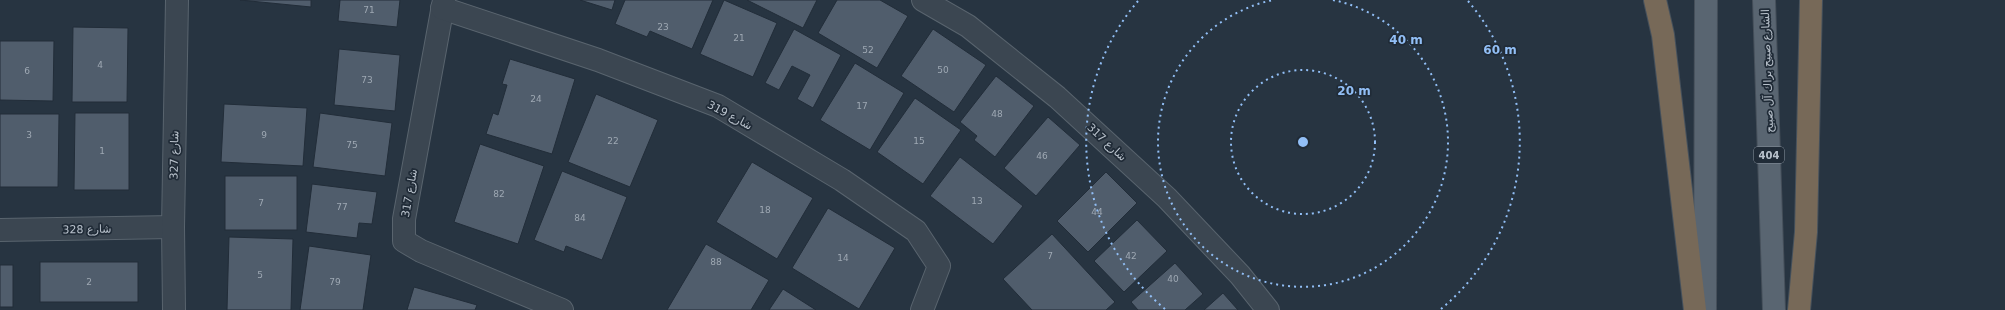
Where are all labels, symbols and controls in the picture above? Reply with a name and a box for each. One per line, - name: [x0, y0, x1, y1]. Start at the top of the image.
- house number: 71: [363, 5, 375, 15]
- street label: الشارع صبيح براك آل صبيح: [1758, 9, 1776, 133]
- house number: 23: [657, 22, 669, 32]
- house number: 21: [733, 33, 745, 43]
- text: 40 m: [1389, 33, 1423, 47]
- text: 60 m: [1483, 43, 1517, 57]
- house number: 52: [862, 45, 874, 55]
- house number: 4: [97, 60, 103, 70]
- house number: 50: [937, 65, 949, 75]
- house number: 6: [24, 66, 30, 76]
- house number: 73: [361, 75, 373, 85]
- text: 20 m: [1337, 84, 1371, 98]
- house number: 24: [530, 94, 542, 104]
- street label: شارع 319: [705, 98, 754, 133]
- house number: 17: [856, 101, 868, 111]
- house number: 48: [991, 109, 1003, 119]
- street label: شارع 317: [1084, 121, 1129, 164]
- house number: 3: [26, 130, 32, 140]
- street label: شارع 327: [168, 130, 181, 180]
- house number: 9: [261, 130, 267, 140]
- centre of rings: [1296, 135, 1310, 149]
- house number: 22: [607, 136, 619, 146]
- house number: 15: [913, 136, 925, 146]
- house number: 75: [346, 140, 358, 150]
- house number: 1: [99, 146, 105, 156]
- road number: 404: [1754, 147, 1784, 163]
- house number: 46: [1036, 151, 1048, 161]
- street label: شارع 317: [399, 168, 420, 218]
- house number: 82: [493, 189, 505, 199]
- house number: 13: [971, 196, 983, 206]
- house number: 7: [258, 198, 264, 208]
- house number: 77: [336, 202, 348, 212]
- house number: 18: [759, 205, 771, 215]
- house number: 44: [1091, 207, 1103, 217]
- house number: 84: [574, 213, 586, 223]
- street label: شارع 328: [62, 223, 112, 236]
- house number: 7: [1047, 251, 1053, 261]
- house number: 42: [1125, 251, 1137, 261]
- house number: 14: [837, 253, 849, 263]
- house number: 88: [710, 257, 722, 267]
- house number: 5: [257, 270, 263, 280]
- house number: 40: [1167, 274, 1179, 284]
- house number: 2: [86, 277, 92, 287]
- house number: 79: [329, 277, 341, 287]

